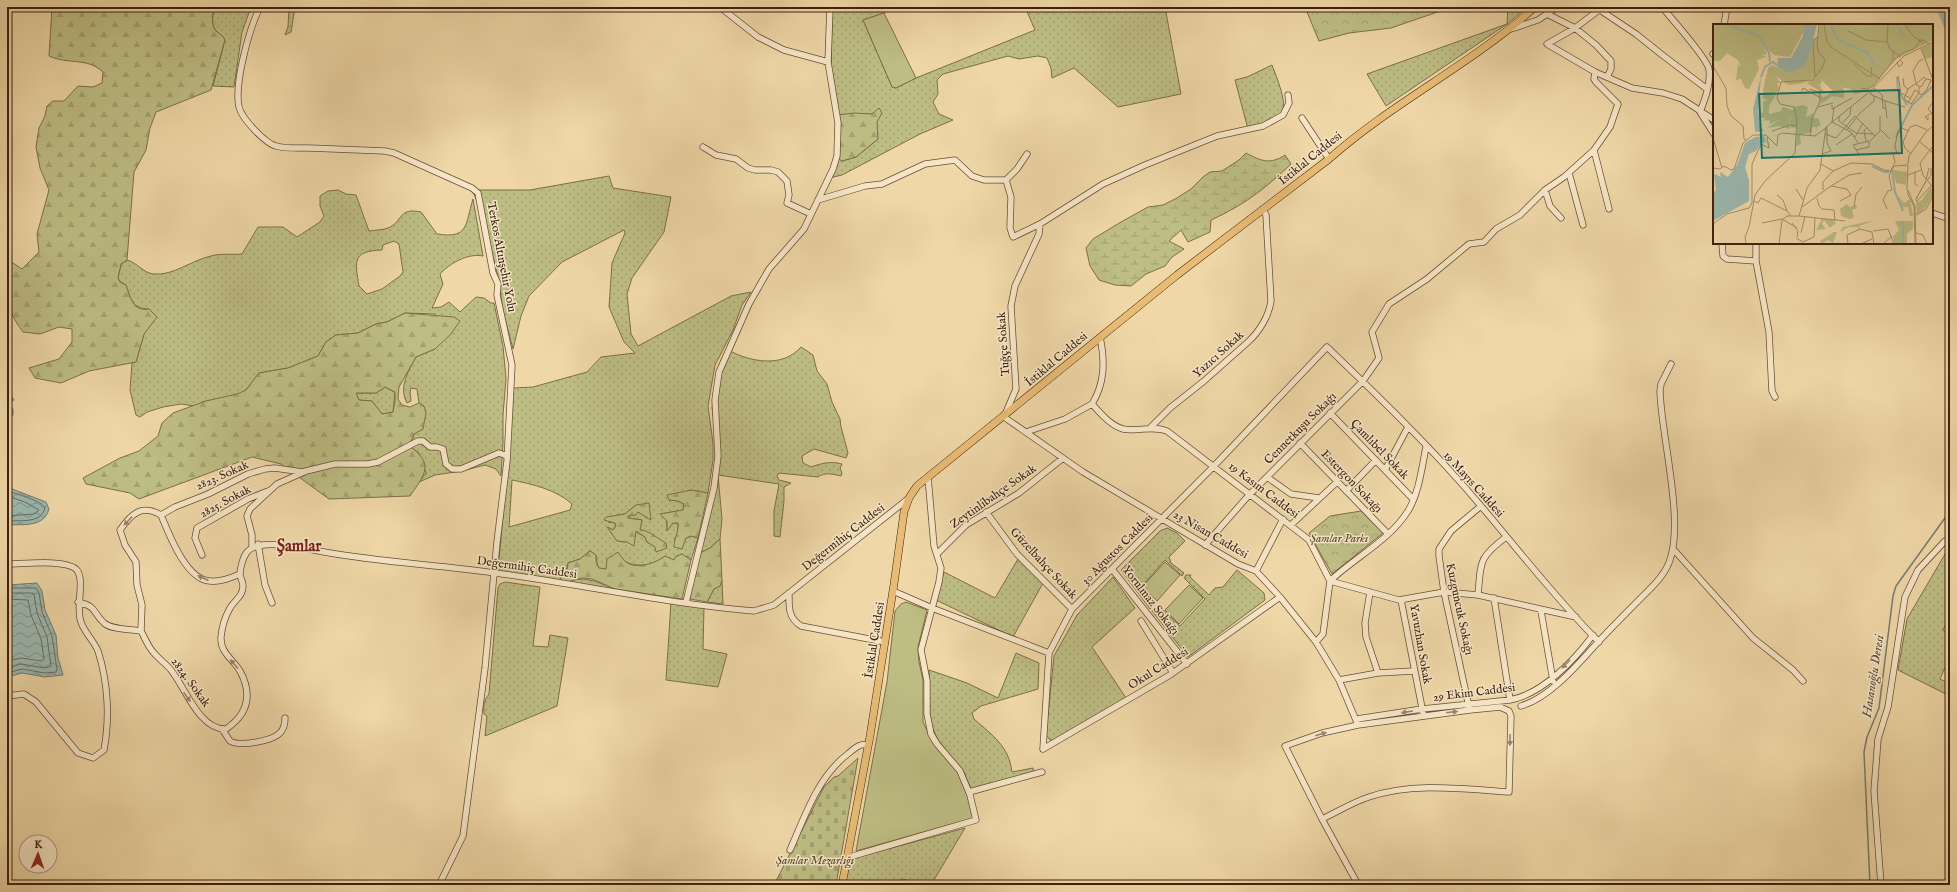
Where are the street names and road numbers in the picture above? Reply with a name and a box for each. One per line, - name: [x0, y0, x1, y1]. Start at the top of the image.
- street label: İstiklal Caddesi: [1275, 128, 1345, 188]
- street label: Terkos Altınşehir Yolu: [483, 201, 520, 313]
- street label: Tuğçe Sokak: [994, 311, 1013, 377]
- street label: Yazıcı Sokak: [1190, 327, 1247, 381]
- street label: İstiklal Caddesi: [1021, 328, 1091, 390]
- street label: Cennetkuşu Sokağı: [1261, 389, 1340, 468]
- street label: Çamlıbel Sokak: [1347, 416, 1413, 483]
- street label: Estergon Sokağı: [1318, 447, 1386, 516]
- street label: 19 Mayıs Caddesi: [1440, 448, 1507, 521]
- street label: 2823. Sokak: [193, 457, 251, 494]
- street label: 19 Kasım Caddesi: [1225, 459, 1302, 522]
- street label: Zeytinlibahçe Sokak: [947, 461, 1040, 532]
- street label: 2825. Sokak: [197, 481, 254, 521]
- street label: Değermihiç Caddesi: [799, 500, 888, 574]
- street label: 23 Nisan Caddesi: [1171, 507, 1251, 562]
- street label: 30 Ağustos Caddesi: [1078, 510, 1156, 588]
- street label: Güzelbahçe Sokak: [1007, 525, 1081, 603]
- street label: Değermihiç Caddesi: [476, 553, 578, 582]
- street label: Yorulmaz Sokağı: [1119, 562, 1182, 638]
- street label: Kuzguncuk Sokağı: [1442, 562, 1477, 657]
- street label: İstiklal Caddesi: [860, 601, 888, 679]
- street label: Yavuzhan Sokak: [1406, 603, 1435, 686]
- street label: Okul Caddesi: [1125, 644, 1191, 693]
- street label: 2824. Sokak: [168, 654, 214, 711]
- street label: 29 Ekim Caddesi: [1432, 680, 1516, 705]

